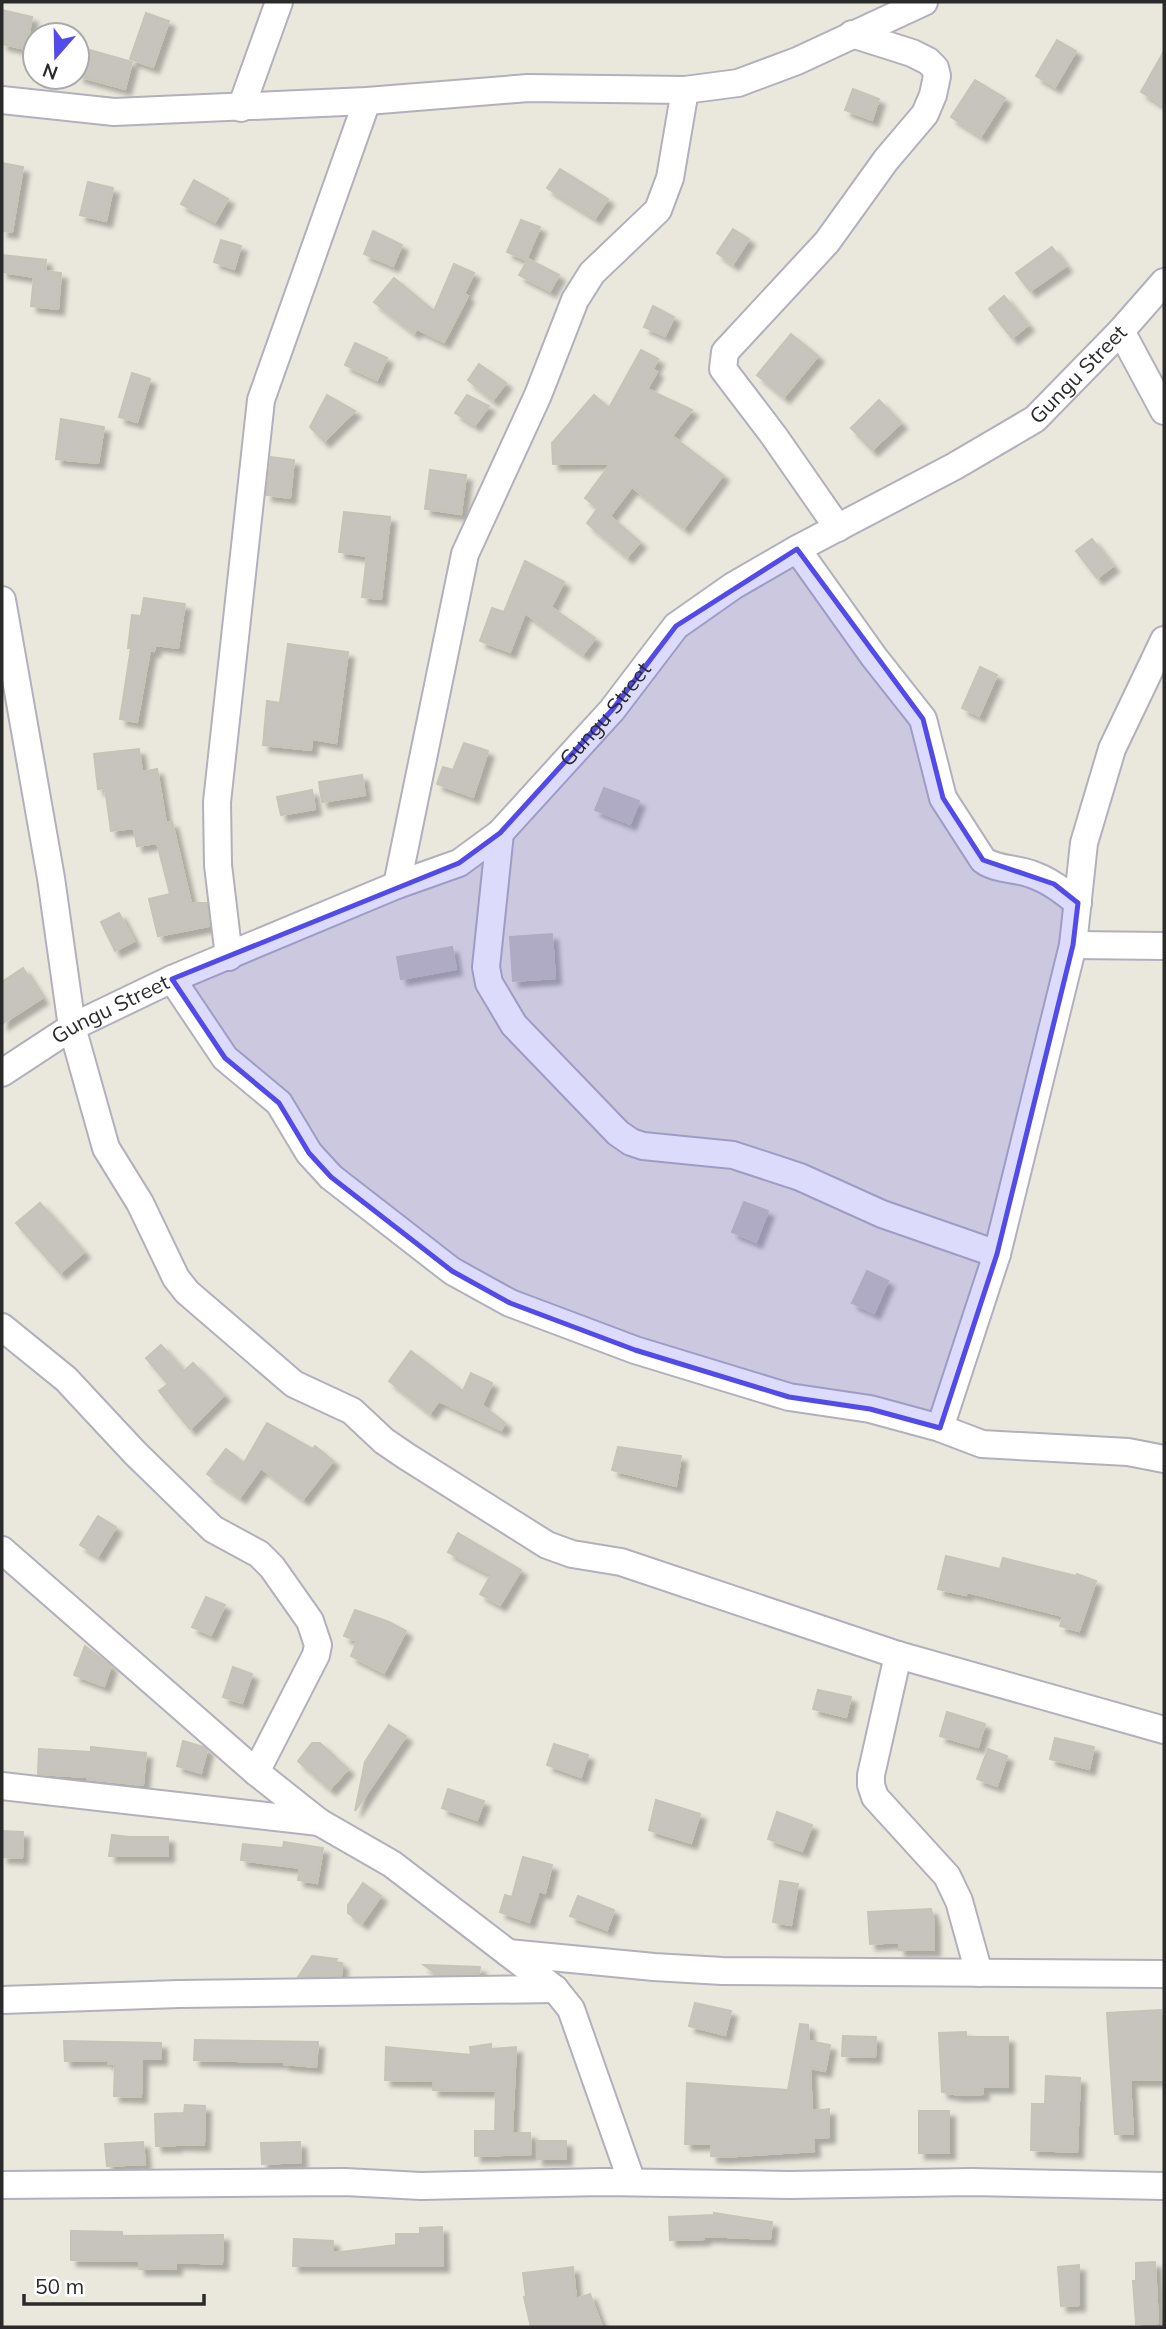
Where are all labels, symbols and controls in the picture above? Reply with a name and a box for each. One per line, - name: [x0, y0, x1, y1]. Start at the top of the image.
- north arrow: [21, 21, 91, 91]
- text: N: [39, 58, 61, 86]
- street label: Gungu Street: [1024, 319, 1132, 429]
- street label: Gungu Street: [553, 656, 656, 771]
- street label: Gungu Street: [46, 968, 173, 1049]
- scale bar: [24, 2262, 205, 2306]
- text: 50 m: [35, 2273, 84, 2299]

